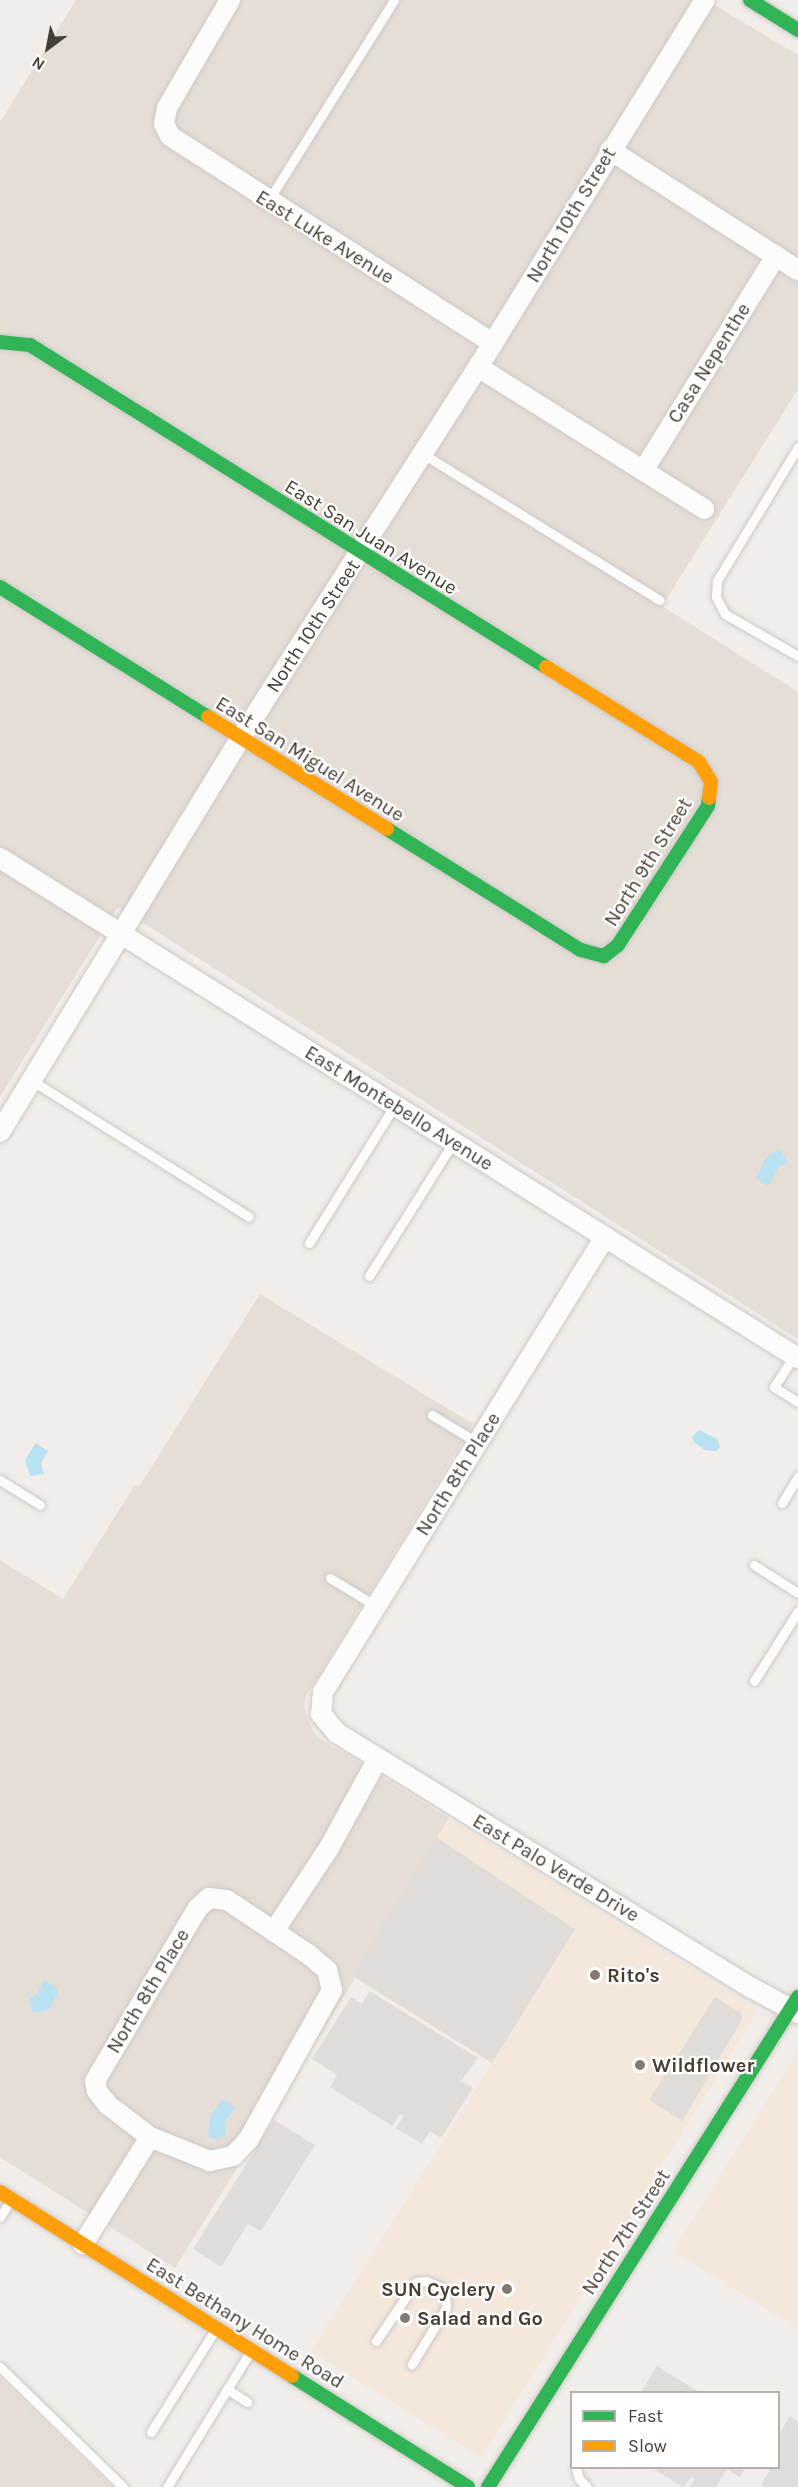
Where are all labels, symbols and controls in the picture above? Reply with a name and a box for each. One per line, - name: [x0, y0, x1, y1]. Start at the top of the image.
- north arrow: [18, 18, 78, 78]
- text: N: [28, 53, 48, 75]
- street label: North 10th Street: [521, 143, 621, 287]
- street label: East Luke Avenue: [251, 185, 399, 289]
- street label: Casa Nepenthe: [662, 298, 756, 428]
- street label: East San Juan Avenue: [280, 474, 462, 600]
- street label: North 10th Street: [261, 555, 365, 697]
- street label: East San Miguel Avenue: [211, 691, 409, 827]
- street label: North 9th Street: [599, 793, 697, 931]
- street label: East Montebello Avenue: [300, 1040, 498, 1176]
- street label: North 8th Place: [410, 1408, 506, 1540]
- street label: East Palo Verde Drive: [468, 1809, 644, 1927]
- street label: North 8th Place: [101, 1924, 195, 2058]
- place label: Rito's: [607, 1963, 660, 1987]
- marker: Rito's: [588, 1968, 602, 1982]
- place label: Wildflower: [652, 2053, 754, 2077]
- marker: Wildflower: [633, 2058, 647, 2072]
- street label: North 7th Street: [577, 2165, 675, 2299]
- street label: East Bethany Home Road: [142, 2252, 348, 2394]
- place label: SUN Cyclery: [381, 2277, 495, 2301]
- marker: SUN Cyclery: [500, 2282, 514, 2296]
- place label: Salad and Go: [417, 2306, 543, 2330]
- marker: Salad and Go: [398, 2311, 412, 2325]
- legend: [570, 2391, 780, 2469]
- text: Fast: [628, 2405, 663, 2427]
- text: Slow: [628, 2435, 667, 2457]

